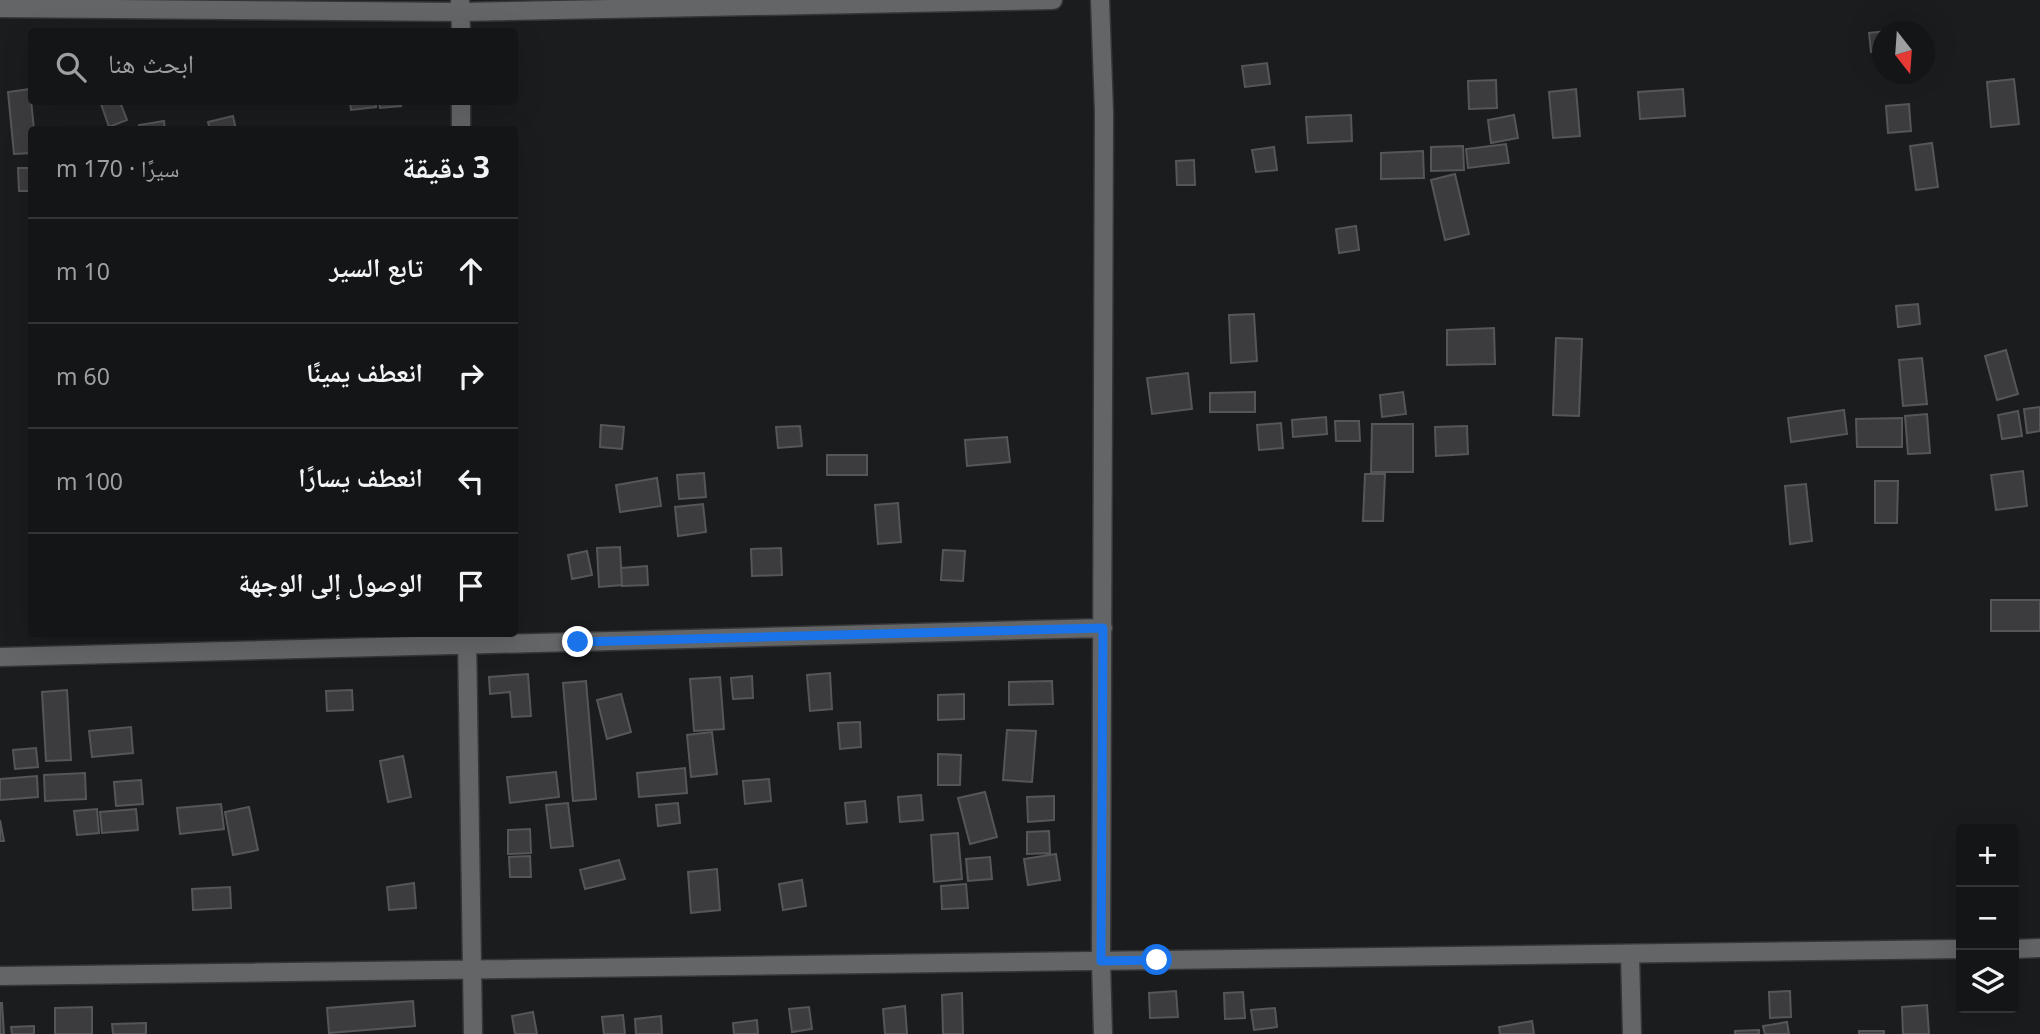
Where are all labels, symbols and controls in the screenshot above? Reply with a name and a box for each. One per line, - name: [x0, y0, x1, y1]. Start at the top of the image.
- north arrow: [1872, 21, 1935, 84]
- search box: [28, 28, 518, 105]
- text: ابحث هنا: [108, 45, 194, 81]
- icon: search: [52, 48, 90, 86]
- text: 3 دقيقة: [402, 146, 490, 187]
- text: سيرًا · 170 m: [56, 152, 179, 184]
- text: تابع السير: [330, 249, 423, 285]
- icon: ahead: [452, 252, 490, 290]
- text: 10 m: [56, 255, 110, 287]
- text: انعطف يمينًا: [306, 354, 423, 390]
- icon: right: [452, 357, 490, 395]
- text: 60 m: [56, 360, 110, 392]
- text: انعطف يسارًا: [298, 459, 423, 495]
- icon: left: [452, 462, 490, 500]
- text: 100 m: [56, 465, 123, 497]
- text: الوصول إلى الوجهة: [239, 564, 423, 600]
- icon: arrive: [452, 567, 490, 605]
- route end: [562, 626, 593, 657]
- map controls: [1956, 824, 2019, 1013]
- button: +: [1956, 824, 2019, 887]
- button: −: [1956, 887, 2019, 950]
- route start: [1141, 944, 1172, 975]
- button: layers: [1956, 950, 2019, 1013]

